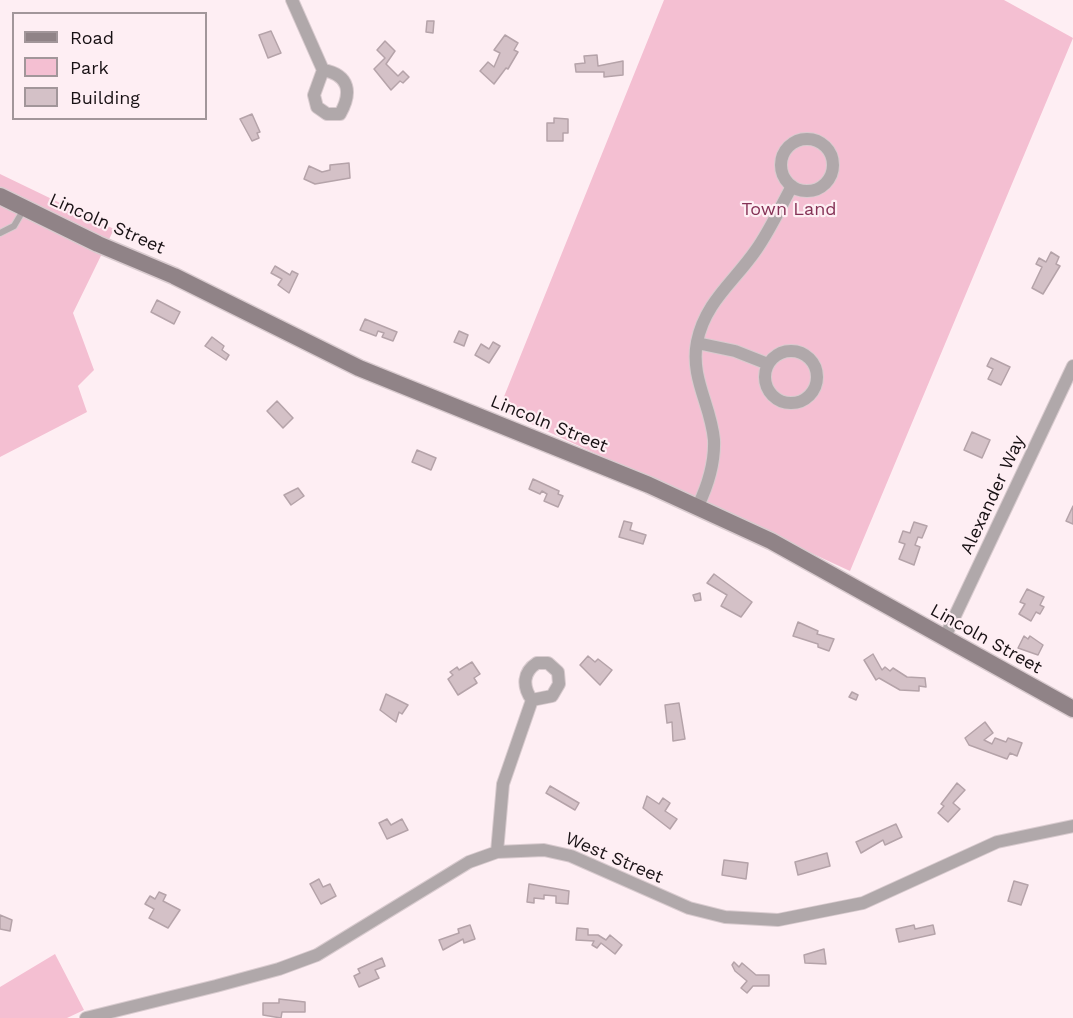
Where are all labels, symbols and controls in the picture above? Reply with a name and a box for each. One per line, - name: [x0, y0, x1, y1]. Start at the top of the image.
- legend: [12, 12, 207, 120]
- text: Road: [70, 27, 114, 48]
- text: Park: [70, 57, 109, 78]
- text: Building: [70, 87, 140, 108]
- street label: Lincoln Street: [46, 189, 168, 259]
- park label: Town Land: [741, 199, 837, 221]
- street label: Lincoln Street: [487, 391, 611, 457]
- street label: Alexander Way: [956, 432, 1030, 558]
- street label: Lincoln Street: [926, 599, 1046, 679]
- street label: West Street: [562, 828, 666, 888]

